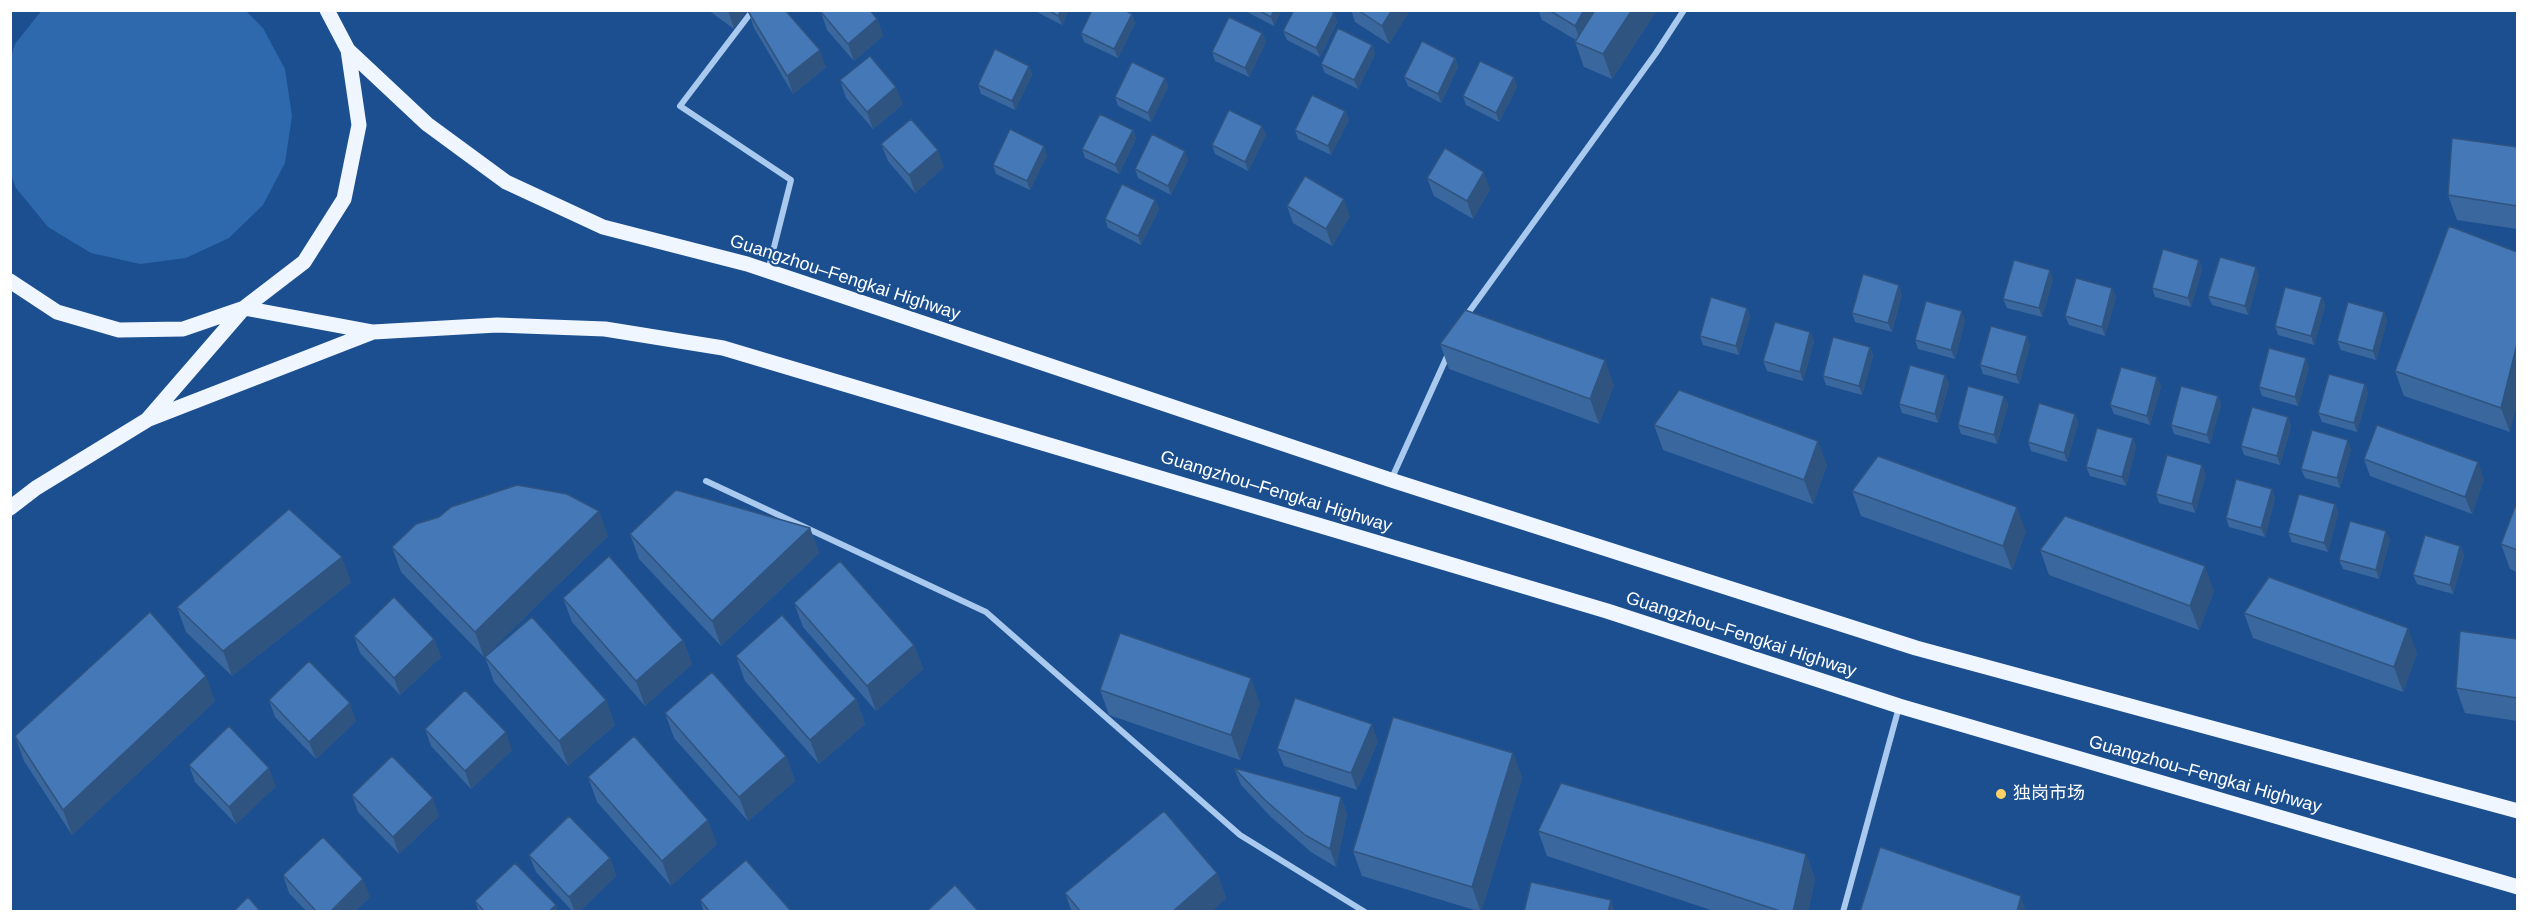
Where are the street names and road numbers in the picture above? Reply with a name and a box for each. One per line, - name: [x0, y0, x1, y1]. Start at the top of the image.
- street label: Guangzhou–Fengkai Highway: [727, 230, 963, 326]
- street label: Guangzhou–Fengkai Highway: [1158, 446, 1394, 538]
- street label: Guangzhou–Fengkai Highway: [1623, 587, 1859, 683]
- street label: Guangzhou–Fengkai Highway: [2086, 731, 2324, 819]

